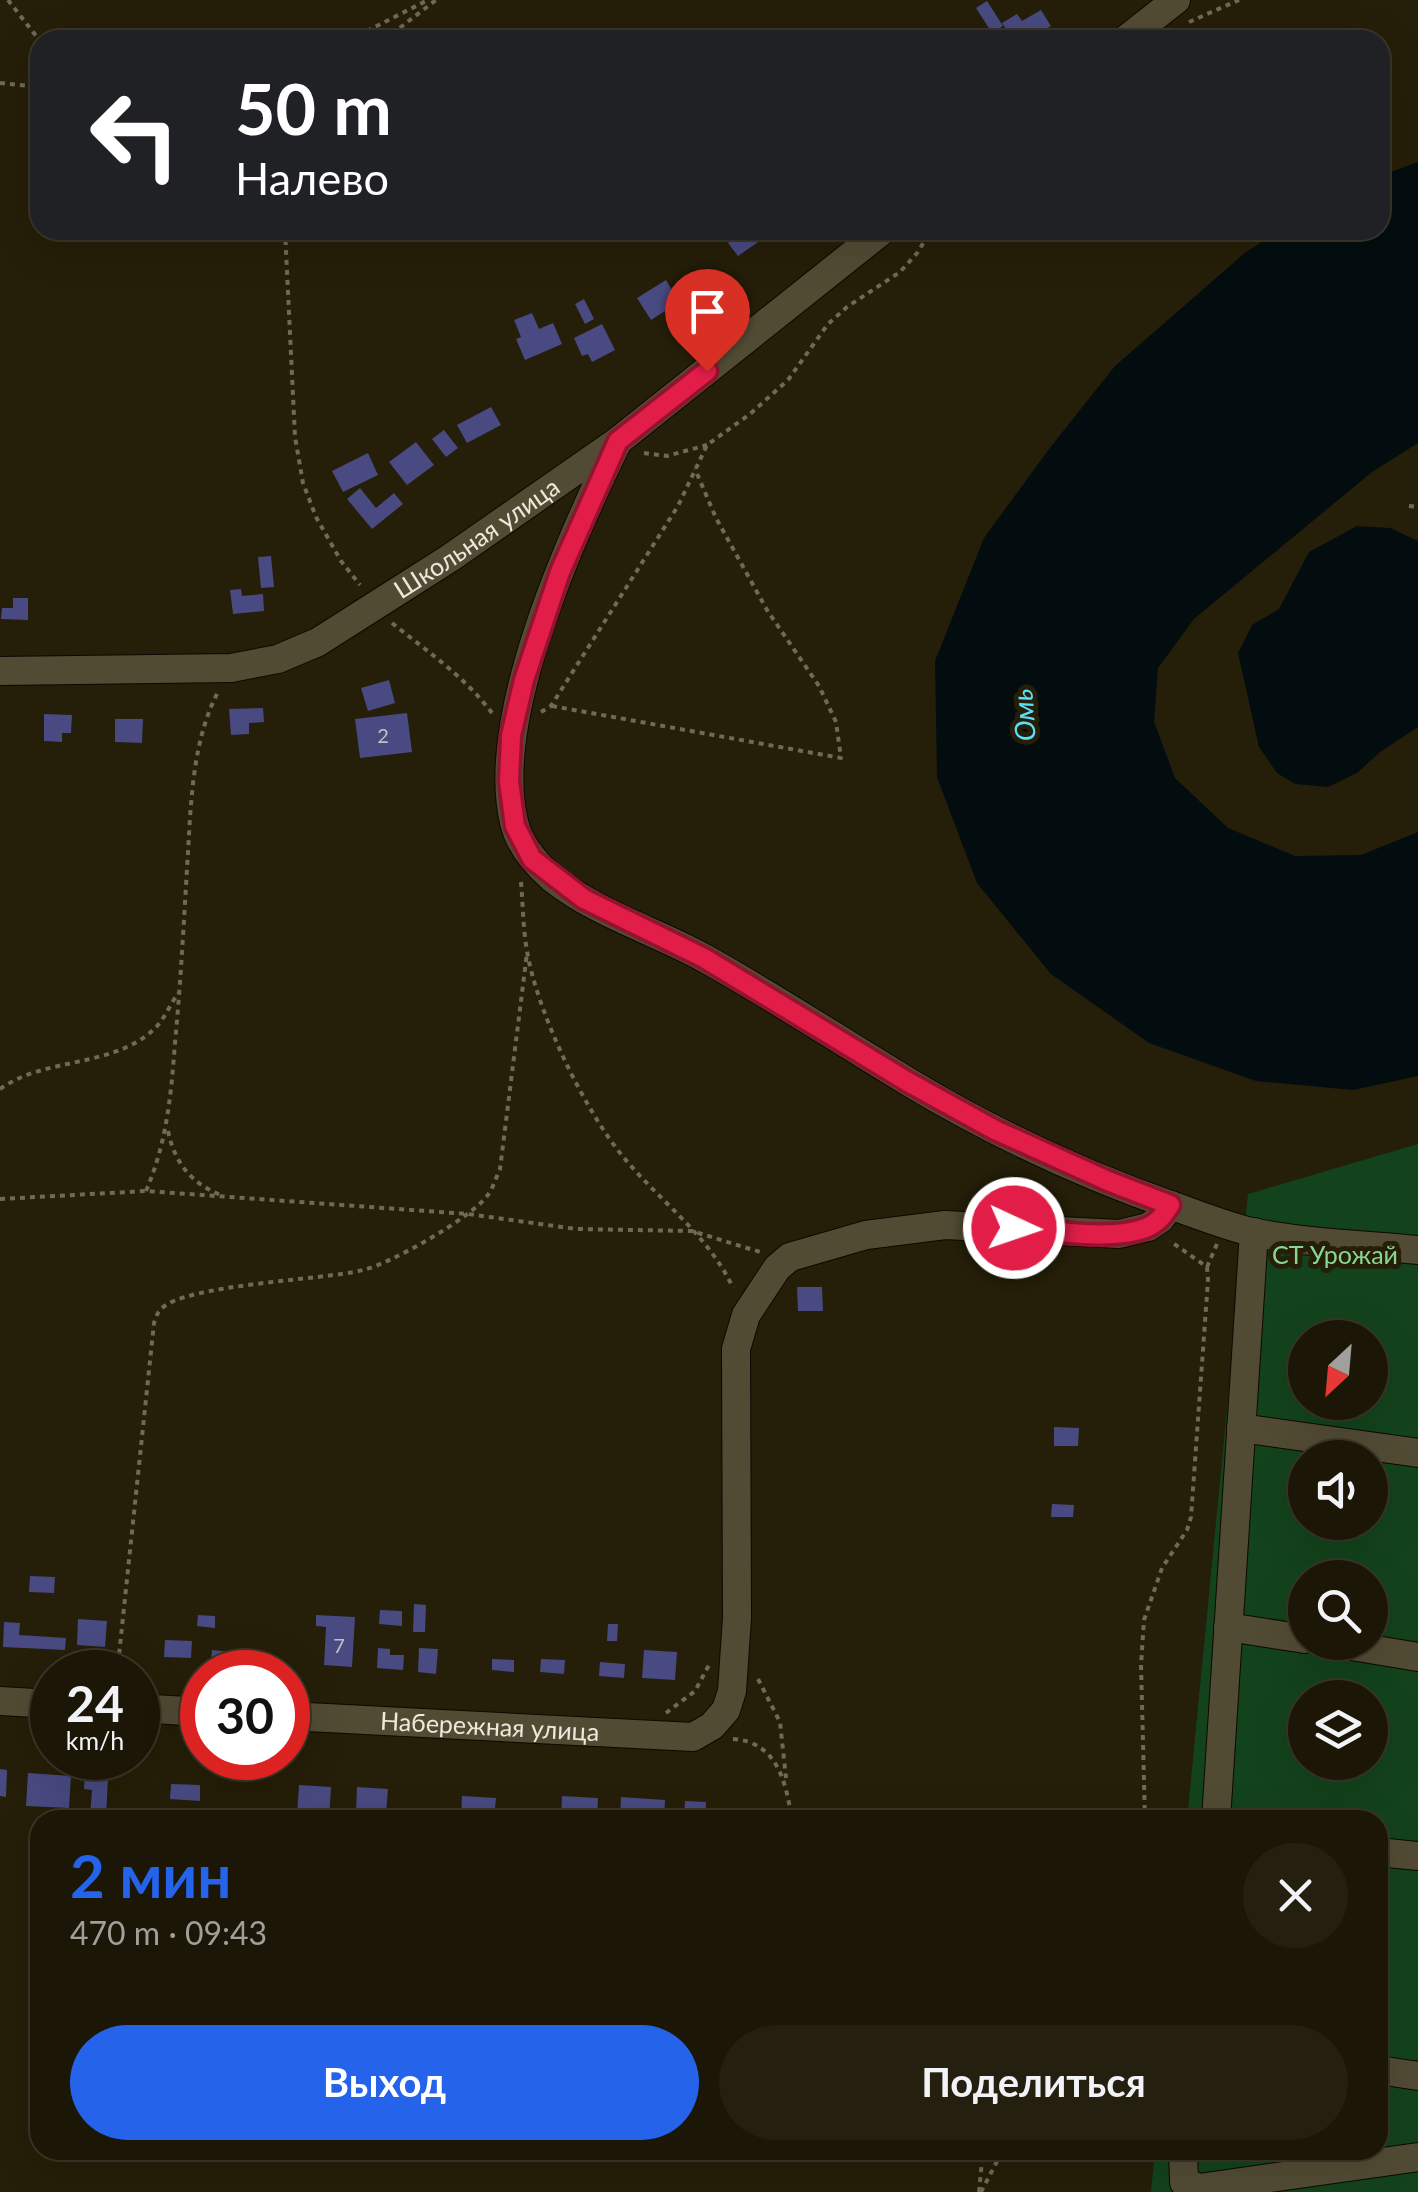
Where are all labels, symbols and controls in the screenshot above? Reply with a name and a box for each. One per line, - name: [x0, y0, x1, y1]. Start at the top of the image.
- text: 50 m: [235, 66, 392, 150]
- icon: left: [70, 70, 200, 200]
- text: Налево: [235, 151, 389, 205]
- pin: [665, 269, 750, 372]
- icon: arrive: [680, 284, 735, 339]
- street label: Школьная улица: [388, 471, 565, 604]
- water label: Омь: [1004, 688, 1042, 742]
- house number: 2: [377, 723, 389, 747]
- position arrow: [962, 1176, 1066, 1280]
- park label: СТ Урожай: [1272, 1239, 1398, 1269]
- north arrow: [1288, 1320, 1388, 1420]
- map controls: [1288, 1320, 1388, 1780]
- button: sound: [1288, 1440, 1388, 1540]
- button: search: [1288, 1560, 1388, 1660]
- house number: 7: [333, 1633, 345, 1657]
- speed limit sign: 30: [180, 1650, 310, 1780]
- text: 24: [66, 1673, 124, 1733]
- button: layers: [1288, 1680, 1388, 1780]
- street label: Набережная улица: [379, 1705, 600, 1746]
- text: km/h: [66, 1725, 124, 1755]
- text: 2 мин: [70, 1839, 232, 1911]
- button: close: [1243, 1843, 1348, 1948]
- text: 470 m · 09:43: [70, 1913, 267, 1952]
- button: Выход: [70, 2025, 699, 2140]
- button: Поделиться: [719, 2025, 1348, 2140]

